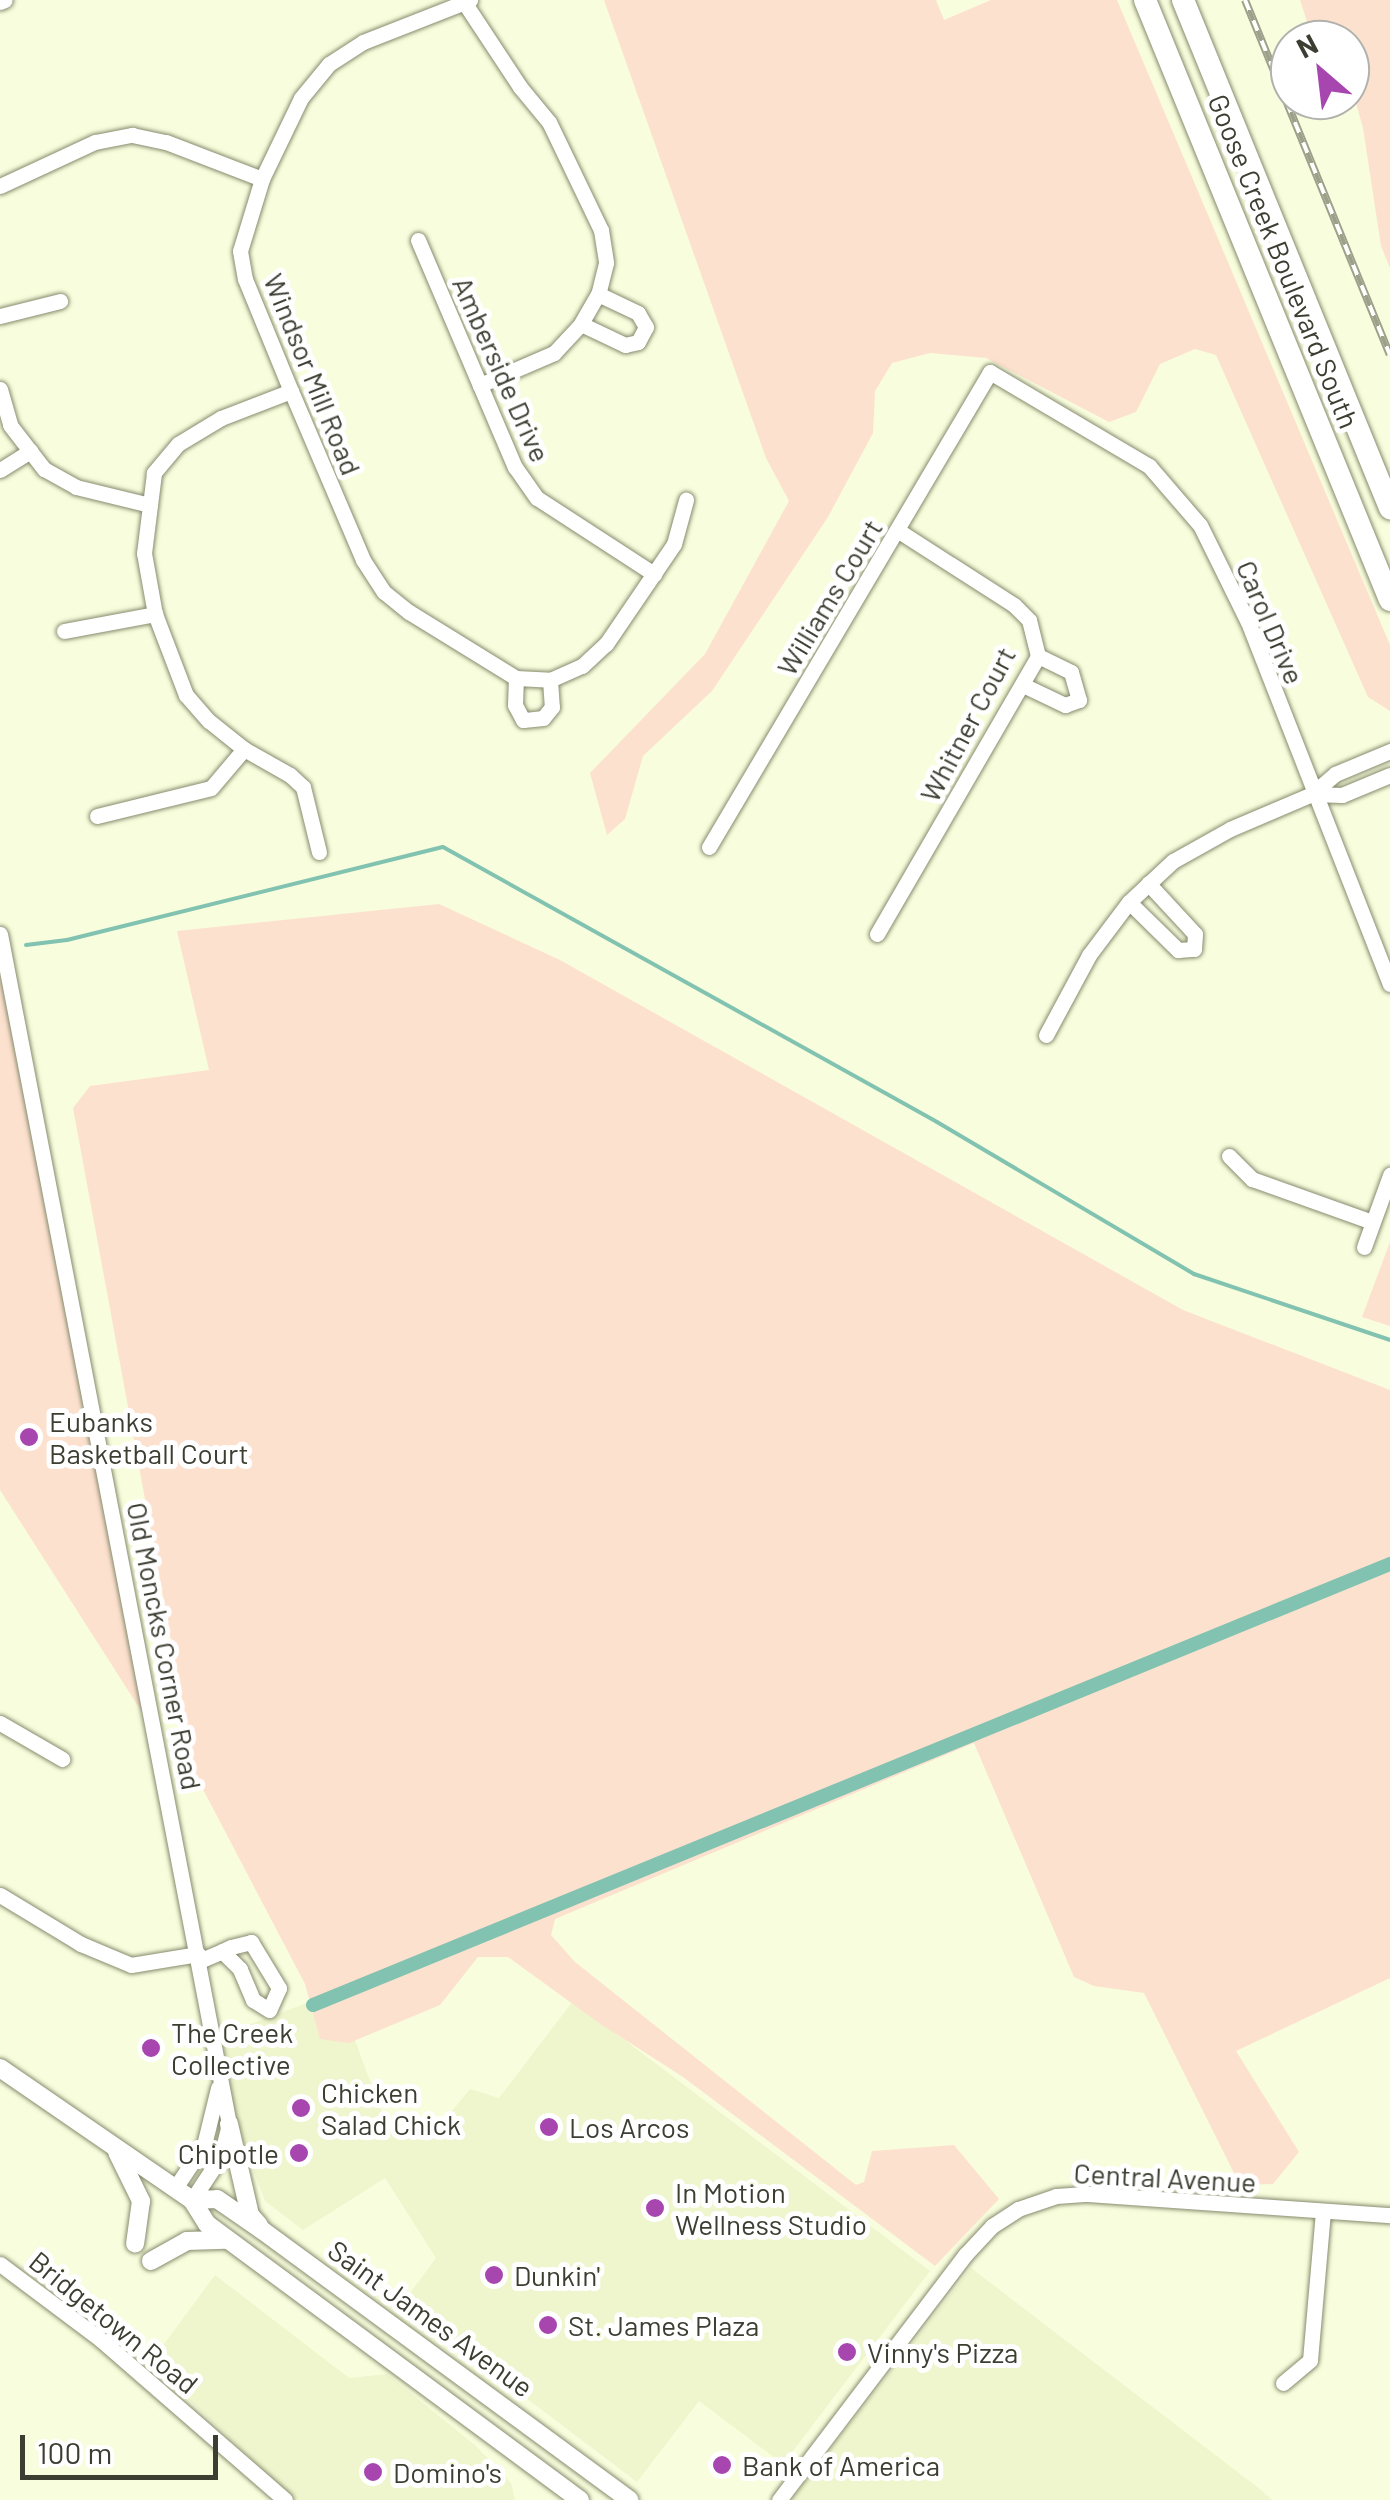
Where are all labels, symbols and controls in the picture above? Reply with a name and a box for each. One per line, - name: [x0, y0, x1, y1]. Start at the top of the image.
- north arrow: [1270, 20, 1370, 120]
- text: N: [1291, 26, 1323, 65]
- street label: Goose Creek Boulevard South: [1202, 89, 1366, 433]
- street label: Windsor Mill Road: [257, 269, 369, 479]
- street label: Amberside Drive: [446, 271, 558, 467]
- street label: Williams Court: [769, 513, 889, 681]
- street label: Carol Drive: [1230, 555, 1312, 689]
- street label: Whitner Court: [912, 641, 1022, 807]
- place label: Eubanks Basketball Court: [49, 1404, 249, 1470]
- marker: Eubanks Basketball Court: [18, 1426, 40, 1448]
- street label: Old Moncks Corner Road: [121, 1499, 209, 1793]
- place label: The Creek Collective: [171, 2015, 293, 2081]
- marker: The Creek Collective: [140, 2037, 162, 2059]
- place label: Chicken Salad Chick: [321, 2075, 461, 2141]
- marker: Chicken Salad Chick: [290, 2097, 312, 2119]
- place label: Los Arcos: [569, 2110, 689, 2144]
- marker: Los Arcos: [538, 2116, 560, 2138]
- place label: Chipotle: [178, 2136, 279, 2170]
- marker: Chipotle: [288, 2142, 310, 2164]
- street label: Central Avenue: [1073, 2155, 1257, 2199]
- place label: In Motion Wellness Studio: [675, 2175, 867, 2241]
- marker: In Motion Wellness Studio: [644, 2197, 666, 2219]
- street label: Saint James Avenue: [322, 2232, 540, 2404]
- street label: Bridgetown Road: [23, 2244, 205, 2400]
- place label: Dunkin': [514, 2258, 600, 2292]
- marker: Dunkin': [483, 2264, 505, 2286]
- place label: St. James Plaza: [568, 2308, 759, 2342]
- marker: St. James Plaza: [537, 2314, 559, 2336]
- place label: Vinny's Pizza: [867, 2335, 1018, 2369]
- marker: Vinny's Pizza: [836, 2341, 858, 2363]
- scale bar: [25, 2415, 222, 2477]
- text: 100 m: [37, 2434, 112, 2470]
- place label: Bank of America: [742, 2448, 940, 2482]
- marker: Bank of America: [711, 2454, 733, 2476]
- place label: Domino's: [393, 2455, 502, 2489]
- marker: Domino's: [362, 2461, 384, 2483]

